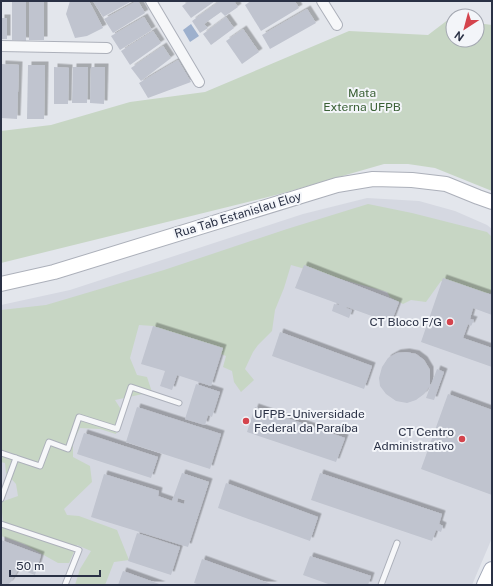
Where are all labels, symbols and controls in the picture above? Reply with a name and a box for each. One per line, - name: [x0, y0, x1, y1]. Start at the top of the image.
- north arrow: [445, 8, 485, 48]
- text: N: [452, 29, 466, 43]
- park label: Mata Externa UFPB: [323, 86, 401, 114]
- street label: Rua Tab Estanislau Eloy: [173, 189, 304, 241]
- place label: CT Bloco F/G: [370, 315, 442, 329]
- marker: CT Bloco F/G: [445, 317, 455, 327]
- place label: UFPB - Universidade Federal da Paraíba: [254, 407, 365, 435]
- marker: UFPB - Universidade Federal da Paraíba: [241, 416, 251, 426]
- place label: CT Centro Administrativo: [373, 425, 454, 453]
- marker: CT Centro Administrativo: [457, 434, 467, 444]
- scale bar: [10, 552, 100, 578]
- text: 50 m: [16, 559, 44, 573]

